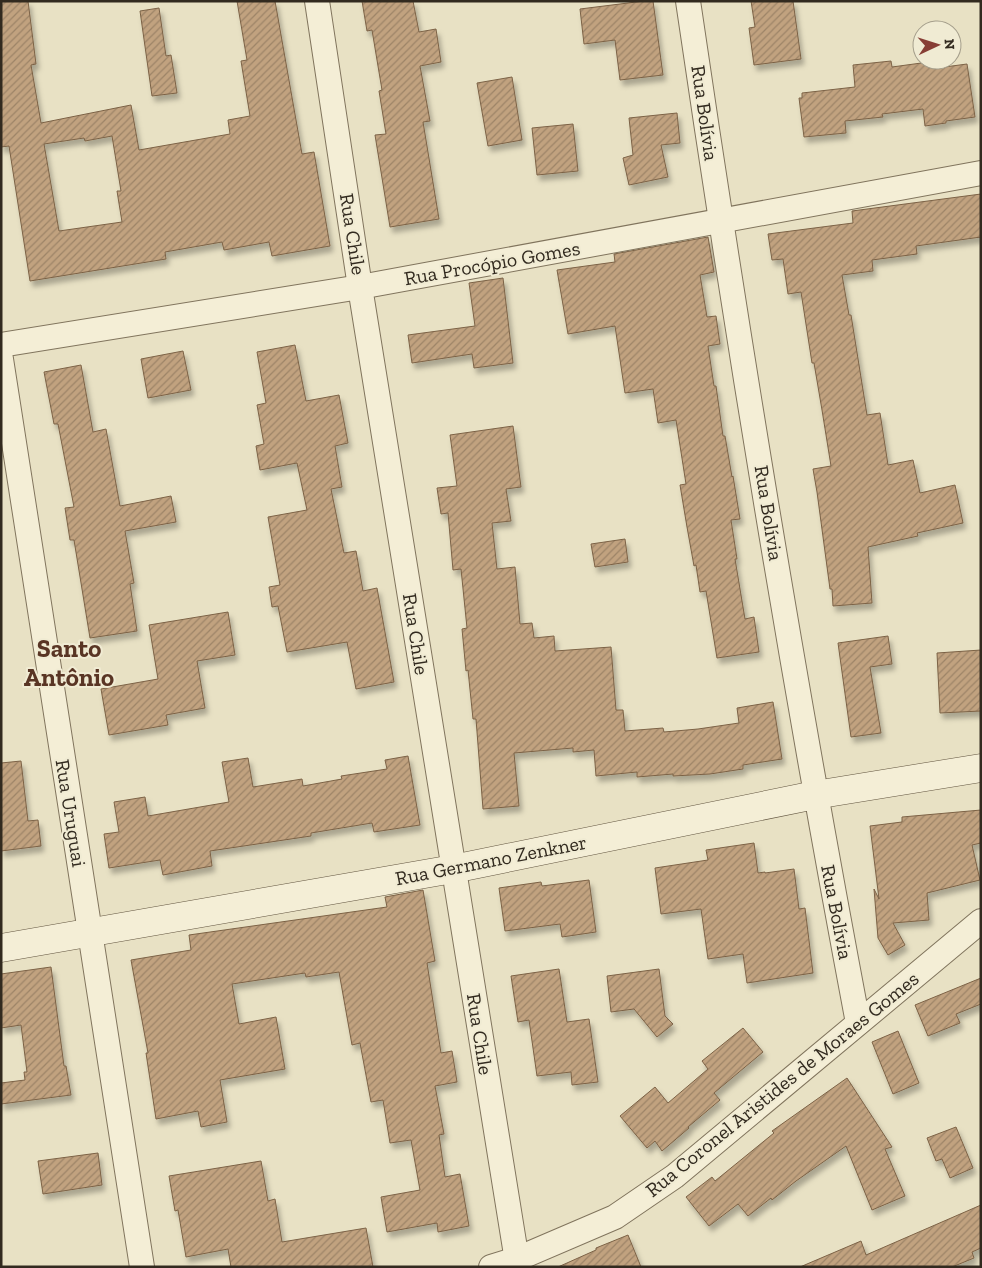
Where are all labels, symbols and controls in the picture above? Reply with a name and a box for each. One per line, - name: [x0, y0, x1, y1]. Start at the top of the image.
- north arrow: [912, 20, 962, 70]
- text: N: [941, 38, 958, 50]
- street label: Rua Bolívia: [686, 64, 724, 163]
- street label: Rua Chile: [335, 192, 371, 276]
- street label: Rua Procópio Gomes: [402, 236, 582, 290]
- street label: Rua Bolívia: [750, 464, 788, 563]
- street label: Rua Chile: [398, 592, 434, 676]
- district label: Santo Antônio: [24, 633, 114, 692]
- street label: Rua Uruguai: [51, 757, 91, 869]
- street label: Rua Germano Zenkner: [393, 830, 589, 890]
- street label: Rua Bolívia: [816, 862, 858, 962]
- street label: Rua Coronel Aristides de Moraes Gomes: [640, 966, 924, 1202]
- street label: Rua Chile: [462, 992, 498, 1076]

